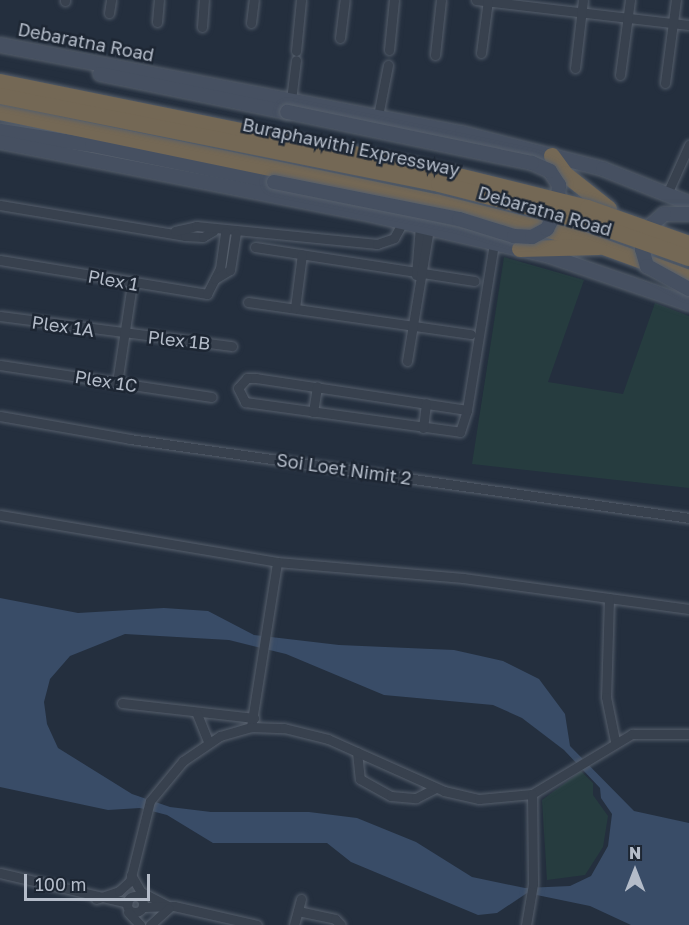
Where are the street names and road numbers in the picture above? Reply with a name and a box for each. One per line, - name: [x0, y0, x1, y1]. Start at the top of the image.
- street label: Debaratna Road: [16, 18, 156, 66]
- street label: Buraphawithi Expressway: [240, 113, 462, 181]
- street label: Debaratna Road: [476, 182, 614, 240]
- street label: Plex 1: [86, 265, 140, 295]
- street label: Plex 1A: [30, 311, 96, 341]
- street label: Plex 1B: [147, 326, 211, 354]
- street label: Plex 1C: [73, 365, 139, 397]
- street label: Soi Loet Nimit 2: [275, 449, 413, 489]

